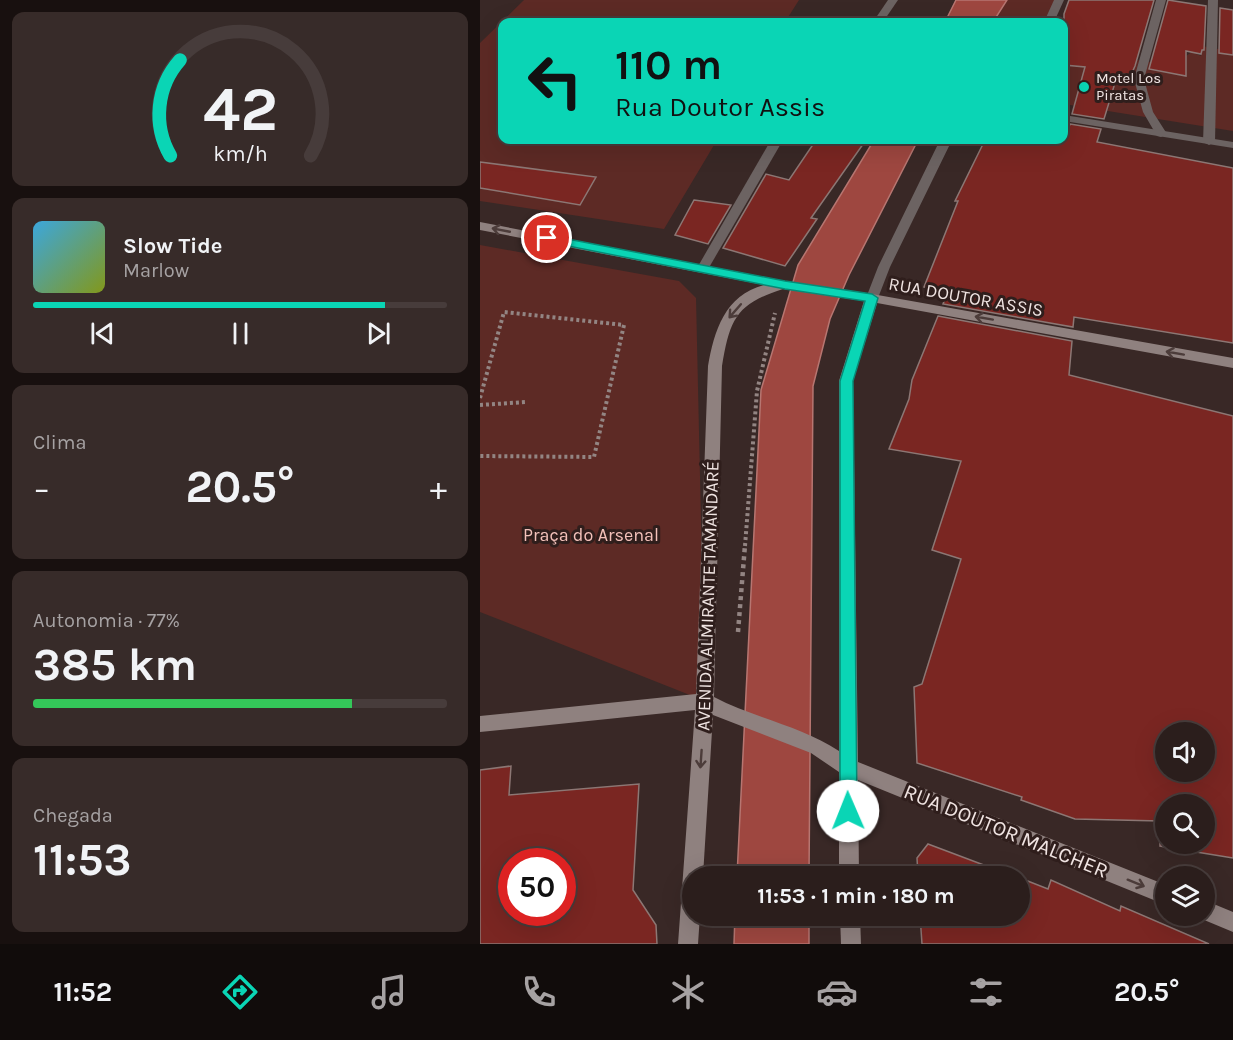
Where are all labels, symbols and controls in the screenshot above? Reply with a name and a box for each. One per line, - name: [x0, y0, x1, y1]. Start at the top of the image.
- text: 110 m: [615, 40, 722, 90]
- icon: left: [516, 42, 594, 120]
- place label: Motel Los Piratas: [1096, 69, 1161, 104]
- text: 42: [203, 73, 277, 146]
- marker: Motel Los Piratas: [1077, 80, 1091, 94]
- text: Rua Doutor Assis: [615, 91, 825, 123]
- text: km/h: [213, 142, 267, 167]
- pin: [521, 212, 572, 263]
- icon: arrive: [530, 221, 563, 254]
- one-way arrow: [492, 224, 511, 235]
- text: Slow Tide: [123, 233, 223, 259]
- text: Marlow: [123, 259, 189, 282]
- street label: RUA DOUTOR ASSIS: [887, 273, 1045, 321]
- one-way arrow: [728, 303, 742, 318]
- one-way arrow: [974, 313, 994, 324]
- icon: previous: [86, 317, 119, 350]
- icon: pause: [224, 317, 257, 350]
- icon: next: [362, 317, 395, 350]
- one-way arrow: [1166, 347, 1186, 358]
- text: Clima: [33, 431, 87, 454]
- text: 20.5°: [185, 461, 295, 513]
- street label: AVENIDA ALMIRANTE TAMANDARÉ: [691, 461, 724, 731]
- text: −: [33, 469, 50, 507]
- text: +: [430, 469, 447, 507]
- park label: Praça do Arsenal: [523, 524, 659, 546]
- text: Autonomia · 77%: [33, 609, 180, 632]
- text: 385 km: [33, 639, 197, 691]
- map controls: [1155, 722, 1215, 926]
- button: sound: [1155, 722, 1215, 782]
- one-way arrow: [696, 749, 707, 769]
- position arrow: [816, 779, 880, 843]
- street label: RUA DOUTOR MALCHER: [900, 779, 1112, 883]
- button: search: [1155, 794, 1215, 854]
- text: Chegada: [33, 804, 113, 827]
- text: 11:53: [33, 834, 131, 886]
- speed limit sign: 50: [498, 848, 576, 926]
- button: layers: [1155, 866, 1215, 926]
- one-way arrow: [1126, 878, 1144, 889]
- text: 11:53 · 1 min · 180 m: [757, 883, 955, 909]
- icon: directions: [219, 971, 261, 1013]
- icon: music: [368, 971, 410, 1013]
- icon: phone: [518, 971, 560, 1013]
- icon: climate: [667, 971, 709, 1013]
- icon: car: [816, 971, 858, 1013]
- icon: filters: [965, 971, 1007, 1013]
- text: 11:52: [54, 976, 112, 1008]
- text: 20.5°: [1114, 976, 1179, 1008]

